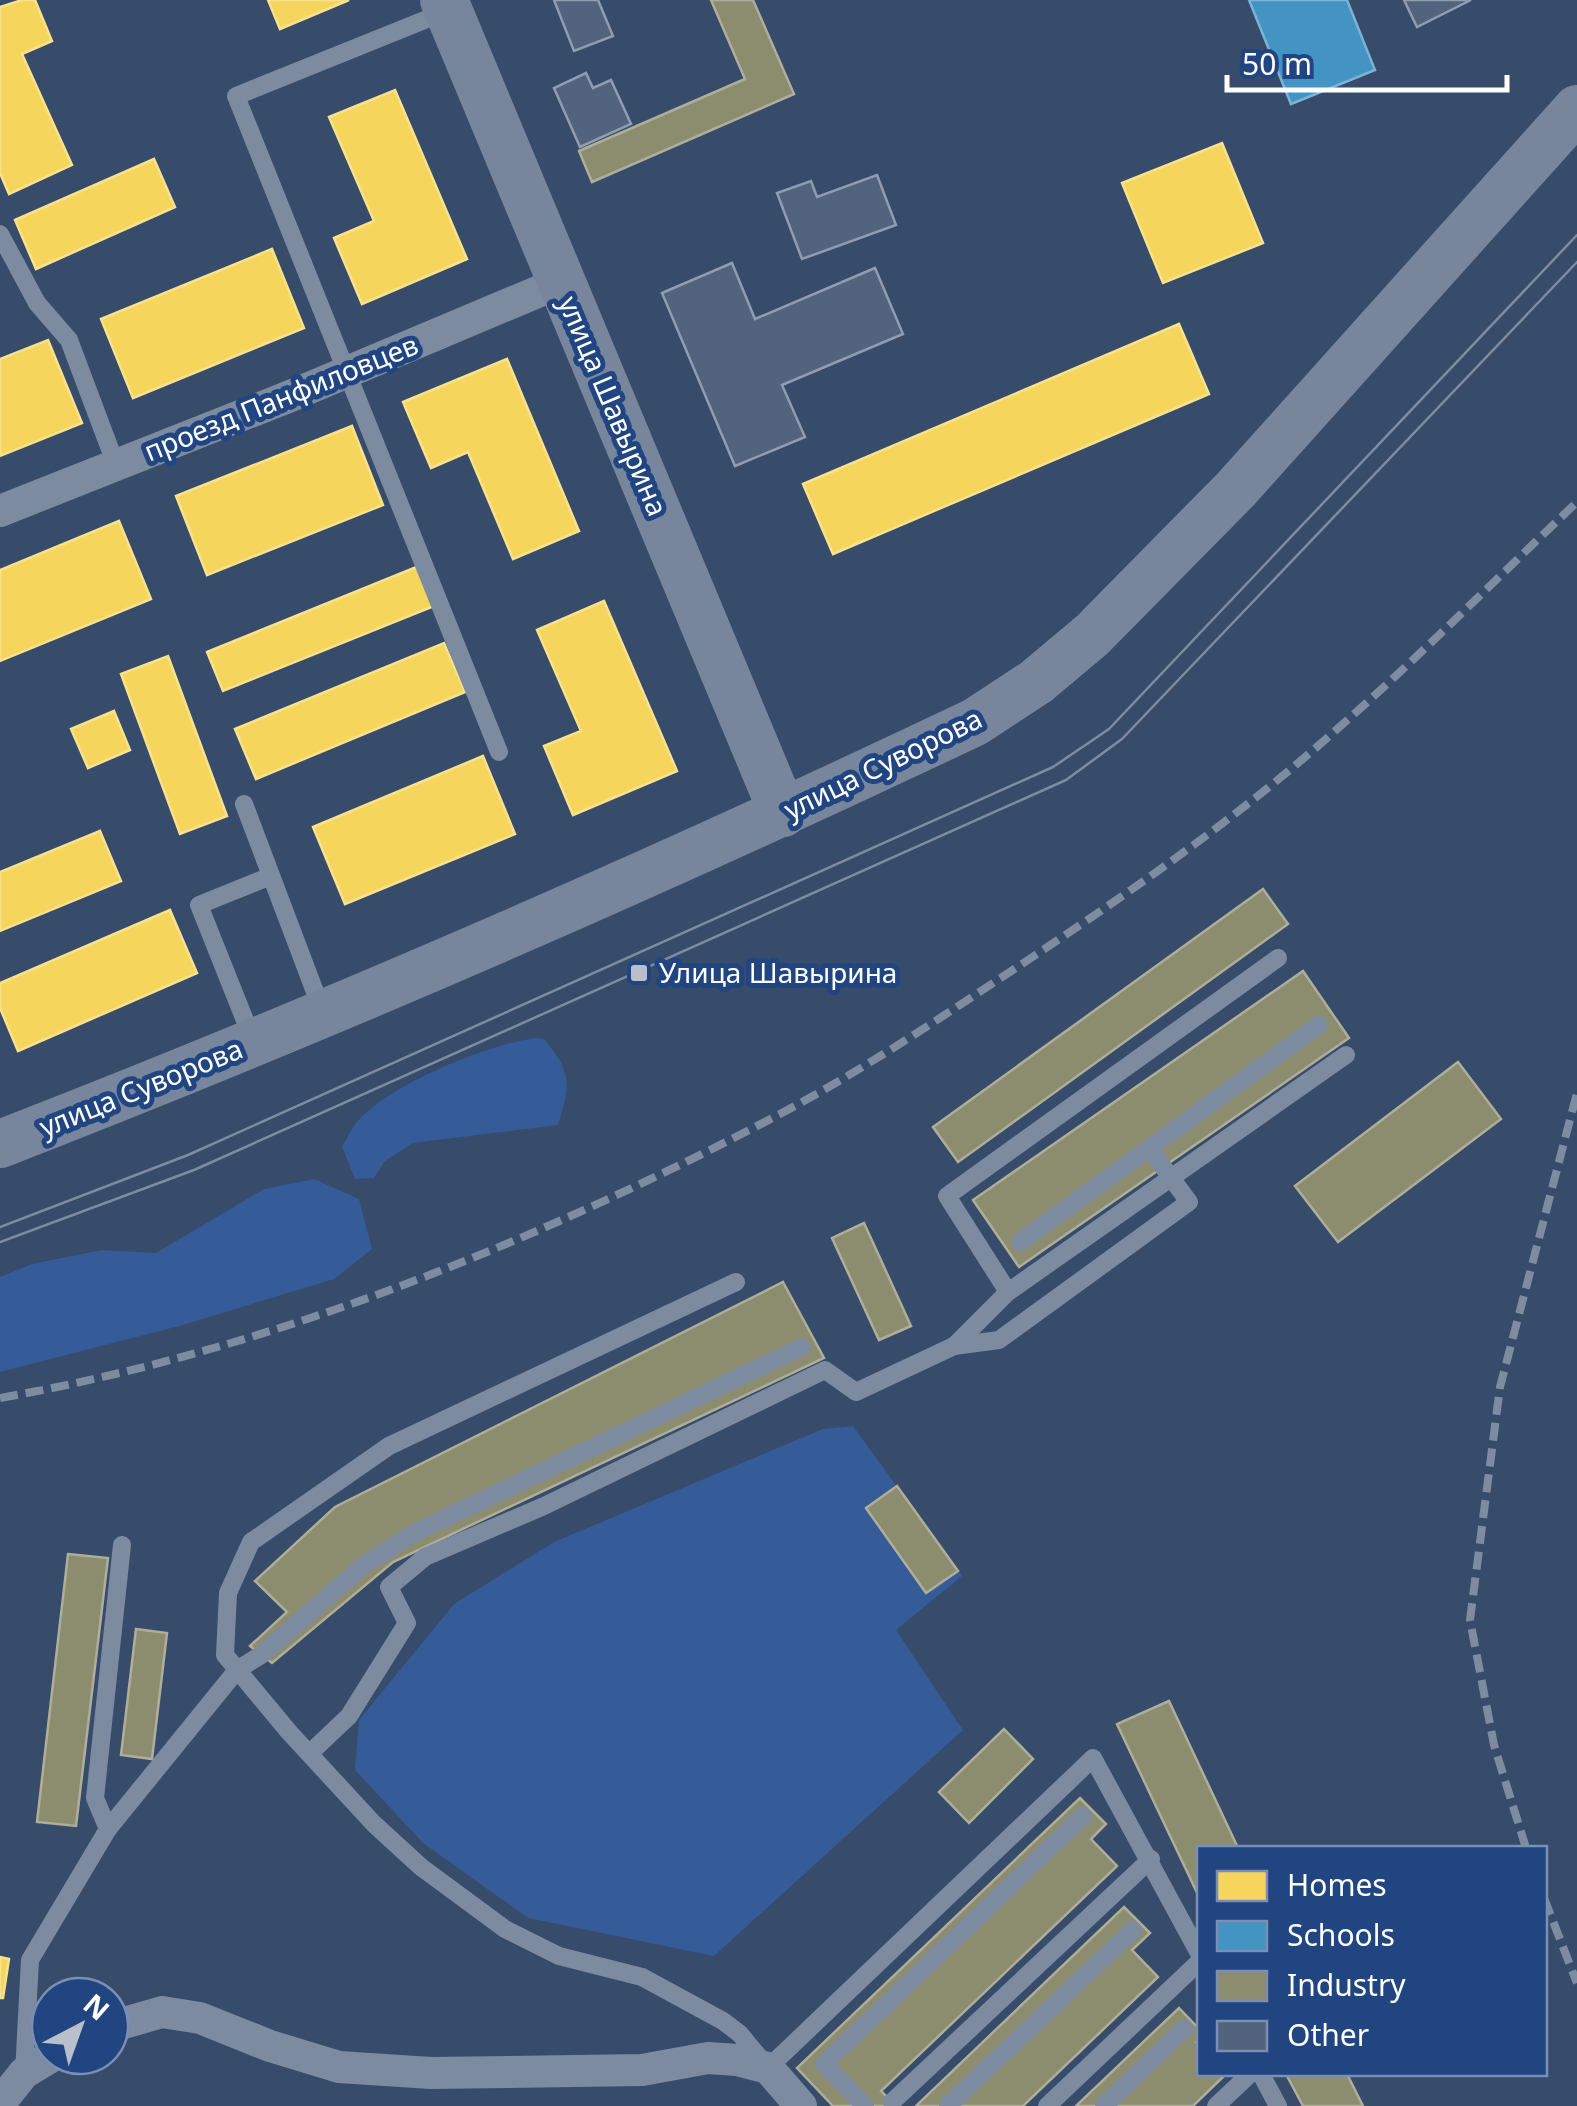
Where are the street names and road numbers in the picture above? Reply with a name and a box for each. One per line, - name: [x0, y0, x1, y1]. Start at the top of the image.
- street label: улица Шавырина: [550, 290, 677, 521]
- street label: проезд Панфиловцев: [138, 325, 423, 469]
- street label: улица Суворова: [777, 699, 988, 828]
- street label: улица Суворова: [33, 1029, 248, 1145]

